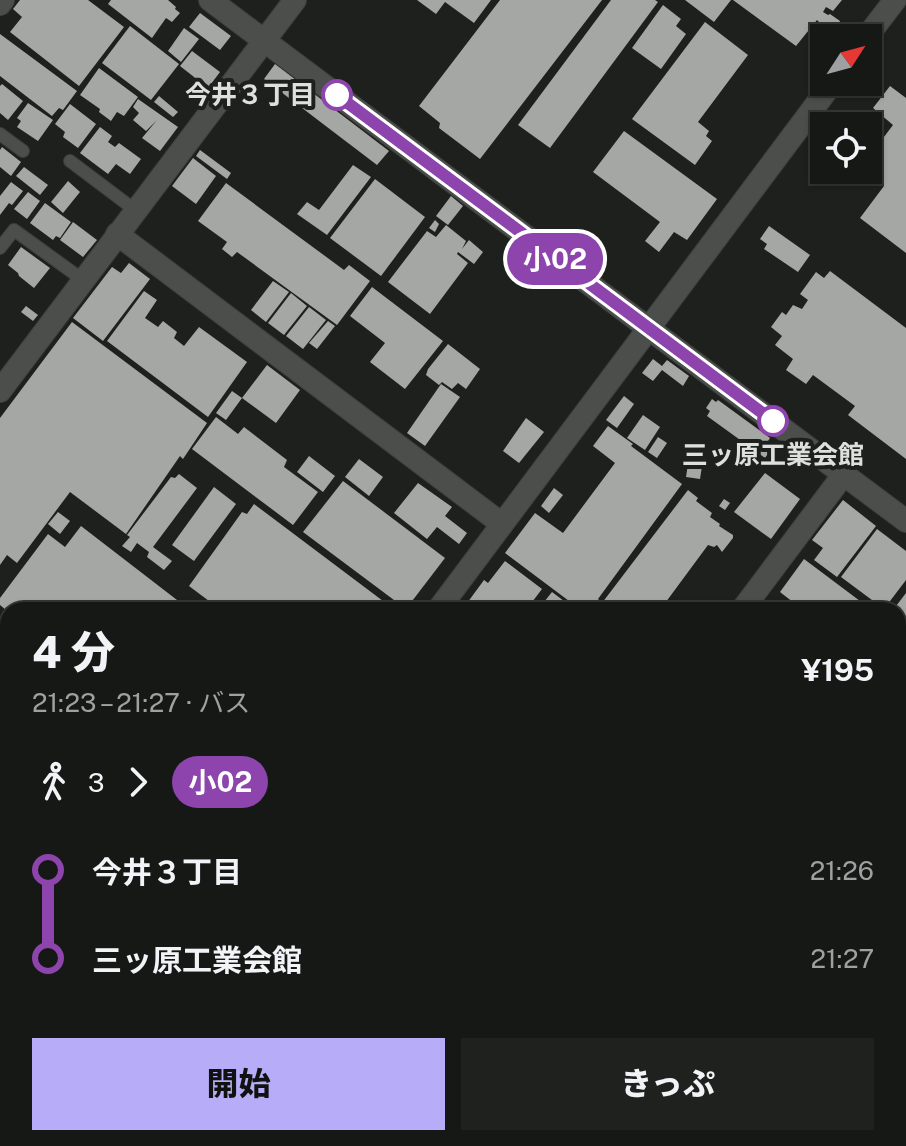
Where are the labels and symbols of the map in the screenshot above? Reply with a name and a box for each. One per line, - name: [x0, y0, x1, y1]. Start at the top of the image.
- north arrow: [810, 24, 882, 96]
- place label: 今井３丁目: [185, 79, 315, 110]
- marker: 今井３丁目: [322, 80, 352, 110]
- line badge: 小02: [509, 233, 601, 285]
- marker: 三ッ原工業会館: [758, 406, 788, 436]
- place label: 三ッ原工業会館: [682, 439, 864, 470]

